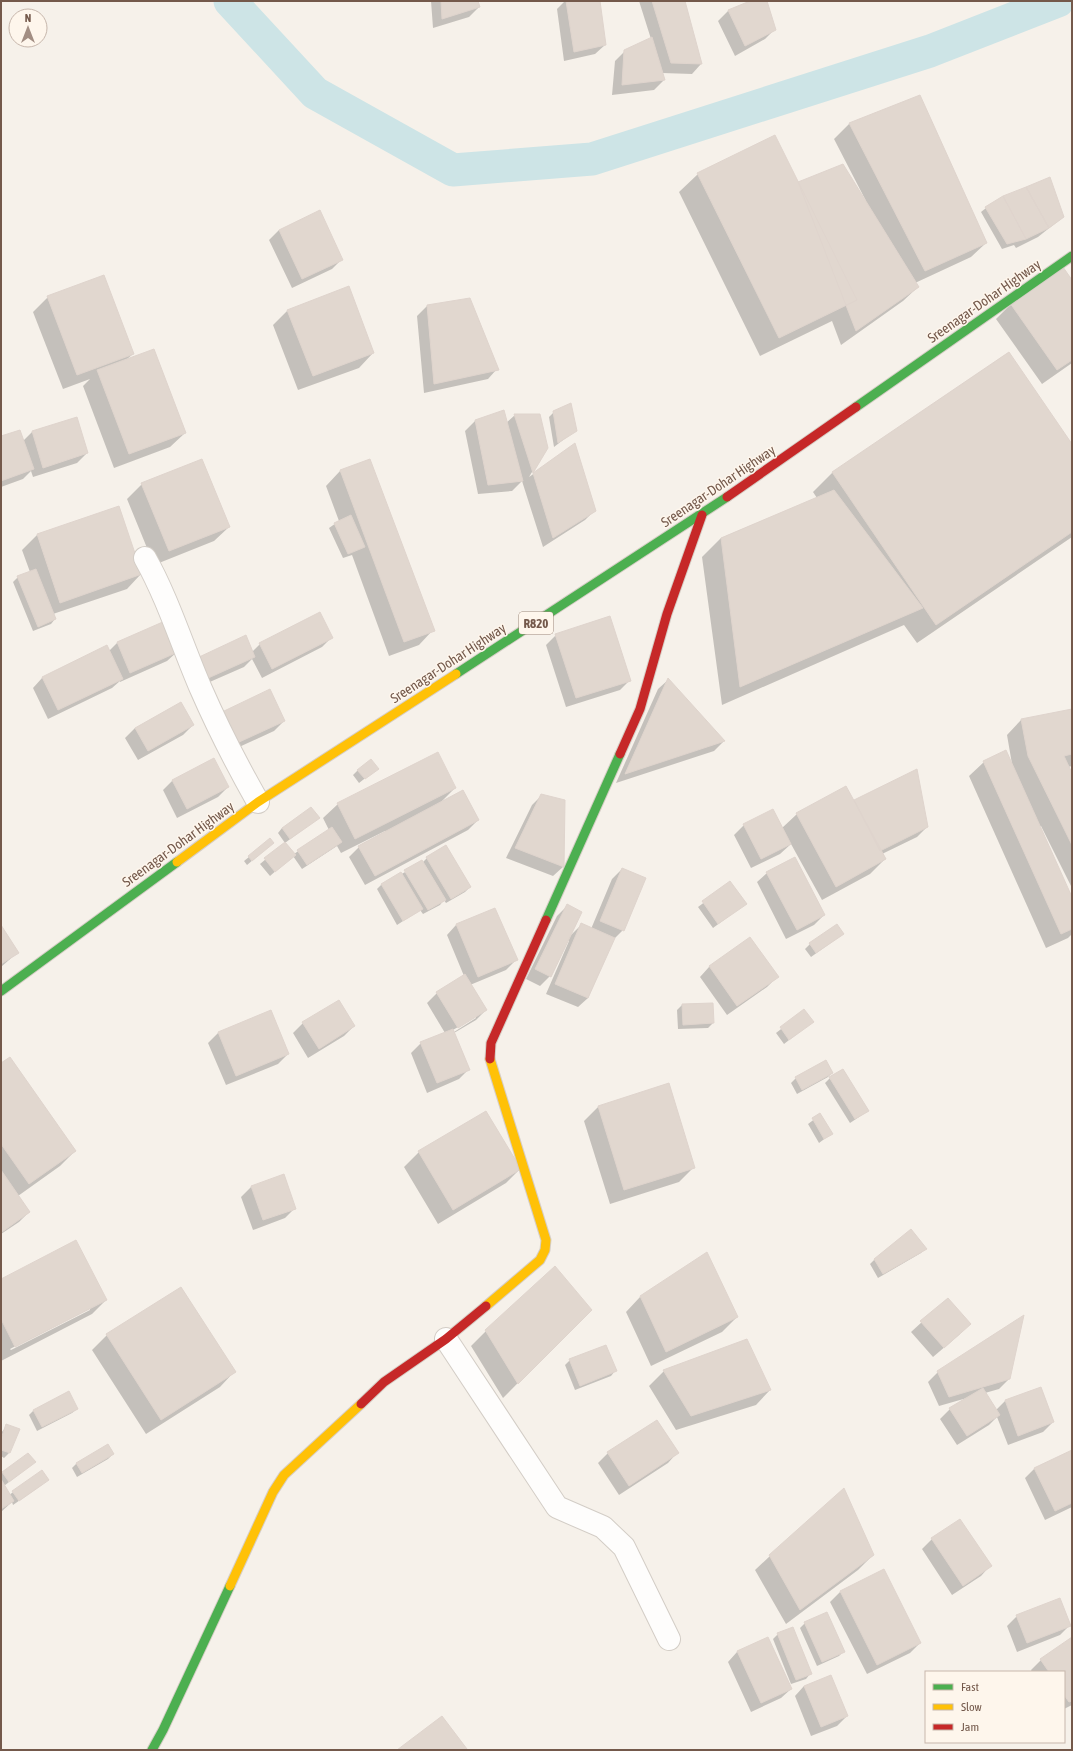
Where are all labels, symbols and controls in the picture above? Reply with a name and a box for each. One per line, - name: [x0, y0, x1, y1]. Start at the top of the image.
- north arrow: [8, 8, 48, 48]
- text: N: [25, 12, 31, 24]
- street label: Sreenagar-Dohar Highway: [924, 256, 1044, 346]
- street label: Sreenagar-Dohar Highway: [658, 442, 778, 530]
- road number: R820: [519, 612, 553, 634]
- street label: Sreenagar-Dohar Highway: [387, 620, 509, 706]
- street label: Sreenagar-Dohar Highway: [119, 798, 237, 890]
- legend: [925, 1671, 1065, 1743]
- text: Fast: [961, 1680, 979, 1694]
- text: Slow: [961, 1700, 982, 1714]
- text: Jam: [961, 1720, 979, 1734]

